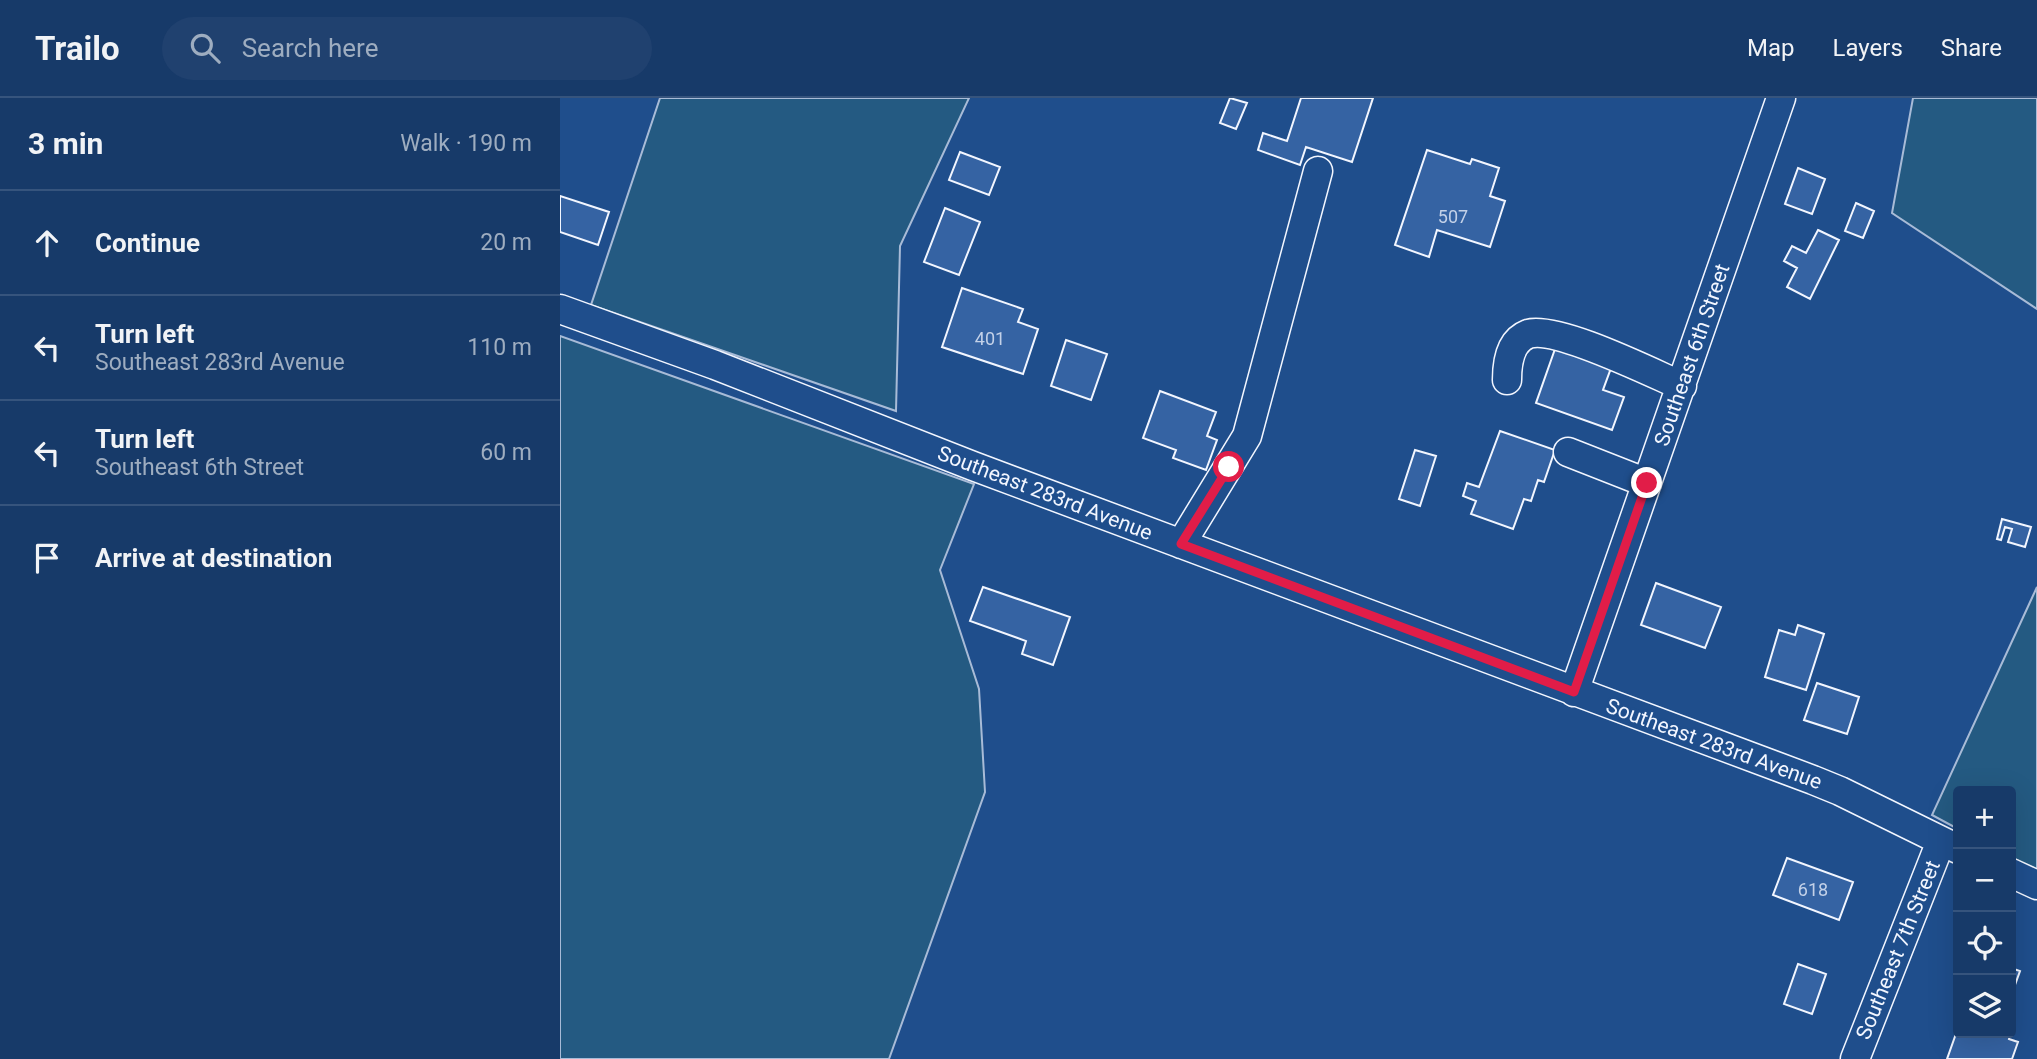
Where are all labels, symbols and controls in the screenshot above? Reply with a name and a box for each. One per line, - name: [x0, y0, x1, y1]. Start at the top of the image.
- search box: [162, 17, 652, 80]
- text: Trailo: [35, 29, 120, 68]
- icon: search: [186, 29, 224, 67]
- text: Search here: [242, 33, 378, 63]
- text: Map: [1747, 34, 1795, 62]
- text: Layers: [1833, 34, 1903, 62]
- text: Share: [1941, 34, 2002, 62]
- text: 3 min: [28, 126, 103, 161]
- text: Walk · 190 m: [400, 130, 532, 157]
- house number: 507: [1438, 206, 1468, 227]
- icon: ahead: [28, 224, 66, 262]
- text: Continue: [95, 228, 200, 258]
- text: 20 m: [480, 229, 532, 256]
- street label: Southeast 6th Street: [1650, 261, 1734, 449]
- text: Turn left: [95, 319, 194, 349]
- house number: 401: [975, 328, 1005, 349]
- icon: left: [28, 329, 66, 367]
- text: 110 m: [467, 334, 532, 361]
- text: Southeast 283rd Avenue: [95, 349, 345, 376]
- text: Turn left: [95, 424, 194, 454]
- icon: left: [28, 434, 66, 472]
- text: 60 m: [480, 439, 532, 466]
- street label: Southeast 283rd Avenue: [934, 441, 1156, 545]
- route start: [1213, 451, 1244, 482]
- text: Southeast 6th Street: [95, 454, 304, 481]
- route end: [1631, 467, 1662, 498]
- icon: arrive: [28, 539, 66, 577]
- text: Arrive at destination: [95, 543, 332, 573]
- street label: Southeast 283rd Avenue: [1603, 694, 1825, 794]
- map controls: [1953, 786, 2016, 1038]
- button: +: [1953, 786, 2016, 849]
- button: −: [1953, 849, 2016, 912]
- street label: Southeast 7th Street: [1851, 857, 1945, 1043]
- house number: 618: [1798, 879, 1828, 900]
- button: locate: [1953, 912, 2016, 975]
- button: layers: [1953, 975, 2016, 1038]

